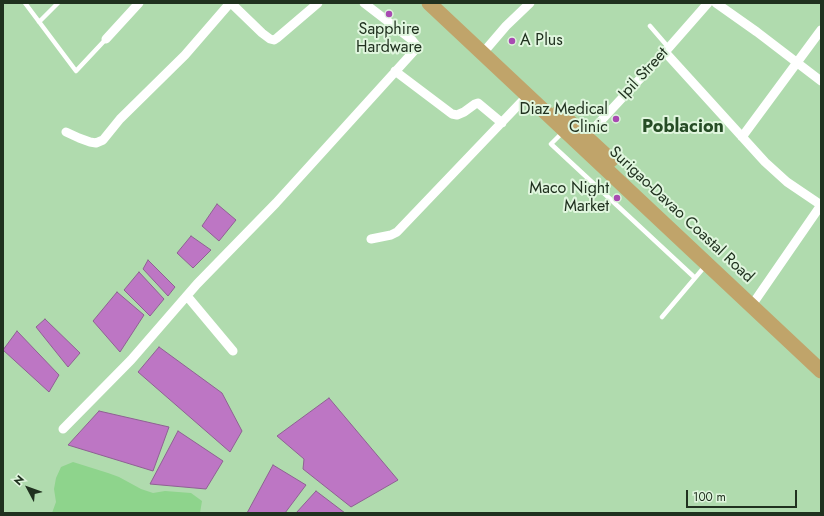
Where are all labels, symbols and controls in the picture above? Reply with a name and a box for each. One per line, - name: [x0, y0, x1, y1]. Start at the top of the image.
- marker: Sapphire Hardware: [384, 9, 394, 19]
- place label: Sapphire Hardware: [356, 20, 422, 58]
- place label: A Plus: [520, 31, 563, 51]
- marker: A Plus: [507, 36, 517, 46]
- street label: Ipil Street: [615, 44, 673, 104]
- place label: Diaz Medical Clinic: [520, 100, 608, 138]
- marker: Diaz Medical Clinic: [611, 114, 621, 124]
- district label: Poblacion: [642, 117, 724, 139]
- street label: Surigao-Davao Coastal Road: [605, 143, 757, 287]
- place label: Maco Night Market: [529, 179, 609, 217]
- marker: Maco Night Market: [612, 193, 622, 203]
- north arrow: [8, 468, 48, 508]
- text: N: [10, 472, 28, 489]
- scale bar: [688, 482, 799, 508]
- text: 100 m: [693, 488, 726, 506]

